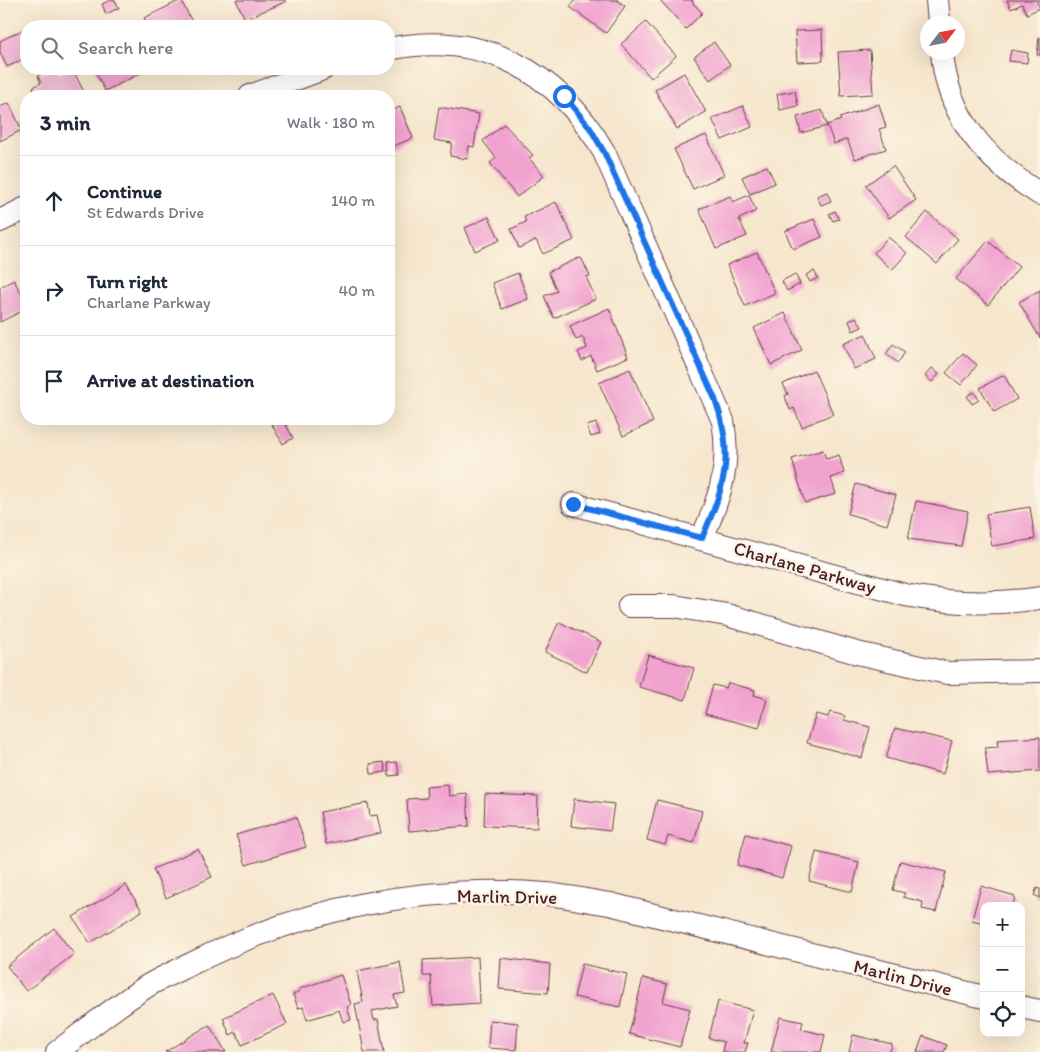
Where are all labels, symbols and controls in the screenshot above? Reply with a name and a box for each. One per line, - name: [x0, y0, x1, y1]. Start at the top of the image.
- north arrow: [920, 15, 965, 60]
- search box: [20, 20, 395, 75]
- icon: search: [38, 34, 66, 62]
- text: Search here: [78, 36, 173, 59]
- route start: [553, 85, 576, 108]
- text: 3 min: [40, 110, 90, 135]
- text: Walk · 180 m: [287, 113, 375, 132]
- text: Continue: [87, 180, 162, 203]
- icon: ahead: [40, 187, 68, 215]
- text: 140 m: [331, 191, 375, 210]
- text: St Edwards Drive: [87, 203, 204, 222]
- text: Turn right: [87, 270, 168, 293]
- icon: right: [40, 277, 68, 305]
- text: 40 m: [338, 281, 375, 300]
- text: Charlane Parkway: [87, 293, 211, 312]
- icon: arrive: [40, 367, 68, 395]
- text: Arrive at destination: [87, 369, 254, 392]
- route end: [562, 493, 585, 516]
- street label: Charlane Parkway: [731, 536, 879, 599]
- street label: Marlin Drive: [457, 884, 557, 909]
- map controls: [980, 902, 1025, 1037]
- button: +: [980, 902, 1025, 947]
- button: −: [980, 947, 1025, 992]
- street label: Marlin Drive: [851, 954, 954, 1001]
- button: locate: [980, 992, 1025, 1037]

